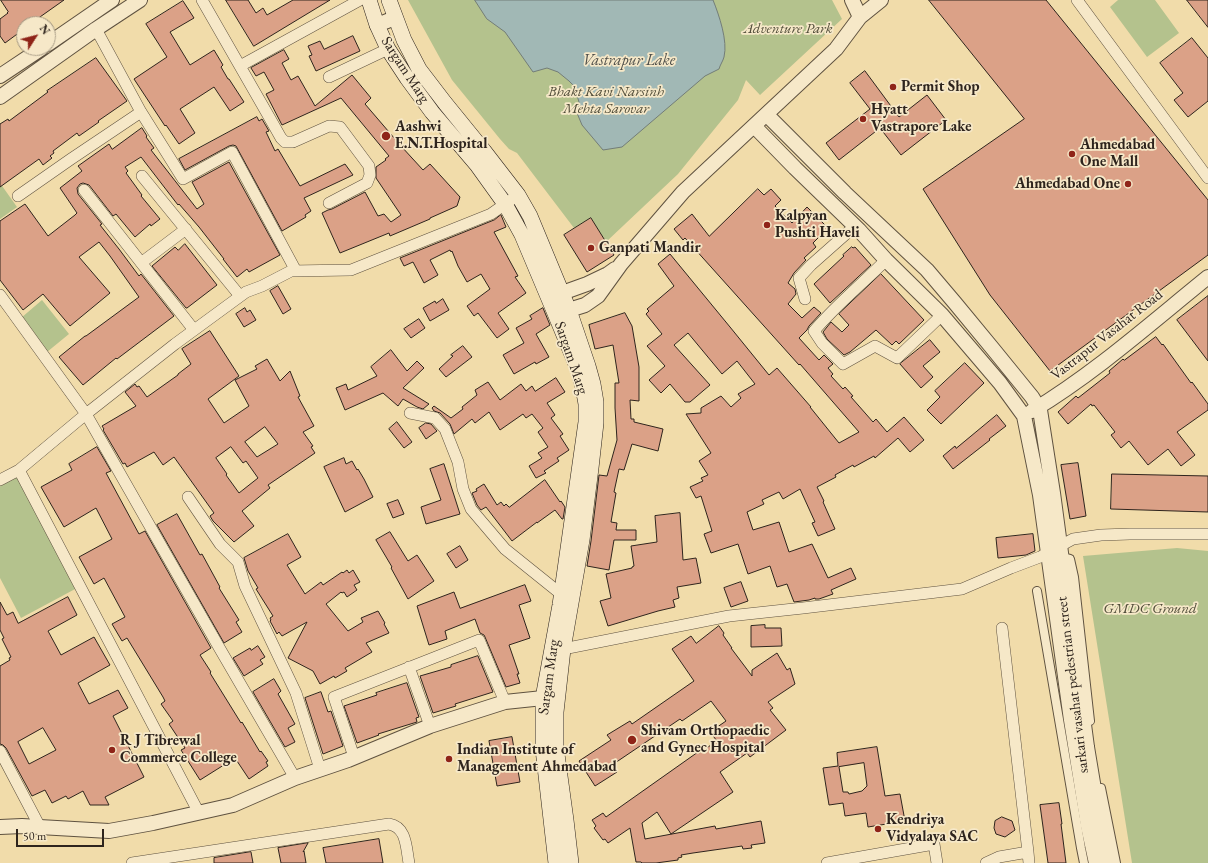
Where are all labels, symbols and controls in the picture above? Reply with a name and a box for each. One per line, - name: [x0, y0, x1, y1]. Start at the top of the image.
- north arrow: [16, 16, 56, 56]
- park label: Adventure Park: [743, 20, 833, 38]
- text: N: [37, 22, 53, 37]
- street label: Sargam Marg: [377, 33, 433, 107]
- water label: Vastrapur Lake: [583, 51, 675, 71]
- place label: Permit Shop: [901, 78, 979, 96]
- marker: Permit Shop: [888, 82, 898, 92]
- park label: Bhakt Kavi Narsinh Mehta Sarovar: [548, 83, 664, 118]
- place label: Hyatt Vastrapore Lake: [871, 101, 971, 136]
- marker: Hyatt Vastrapore Lake: [858, 114, 868, 124]
- place label: Aashwi E.N.T.Hospital: [395, 118, 487, 153]
- marker: Aashwi E.N.T.Hospital: [380, 130, 392, 142]
- place label: Ahmedabad One Mall: [1080, 136, 1155, 171]
- marker: Ahmedabad One Mall: [1067, 149, 1077, 159]
- place label: Ahmedabad One: [1015, 175, 1120, 193]
- marker: Ahmedabad One: [1123, 179, 1133, 189]
- place label: Kalpyan Pushti Haveli: [775, 207, 860, 242]
- marker: Kalpyan Pushti Haveli: [762, 220, 772, 230]
- place label: Ganpati Mandir: [599, 239, 701, 257]
- marker: Ganpati Mandir: [586, 243, 596, 253]
- street label: Vastrapur Vasahat Road: [1047, 286, 1167, 384]
- street label: Sargam Marg: [550, 319, 592, 397]
- street label: sarkari vasahat pedestrian street: [1053, 596, 1093, 774]
- park label: GMDC Ground: [1103, 600, 1197, 618]
- street label: Sargam Marg: [535, 638, 563, 716]
- place label: Shivam Orthopaedic and Gynec Hospital: [641, 722, 769, 757]
- place label: R J Tibrewal Commerce College: [120, 732, 237, 767]
- marker: Shivam Orthopaedic and Gynec Hospital: [626, 734, 638, 746]
- place label: Indian Institute of Management Ahmedabad: [457, 741, 617, 776]
- marker: R J Tibrewal Commerce College: [107, 745, 117, 755]
- marker: Indian Institute of Management Ahmedabad: [444, 754, 454, 764]
- place label: Kendriya Vidyalaya SAC: [886, 811, 978, 846]
- scale bar: [18, 821, 106, 847]
- marker: Kendriya Vidyalaya SAC: [873, 824, 883, 834]
- text: 50 m: [23, 828, 46, 844]

